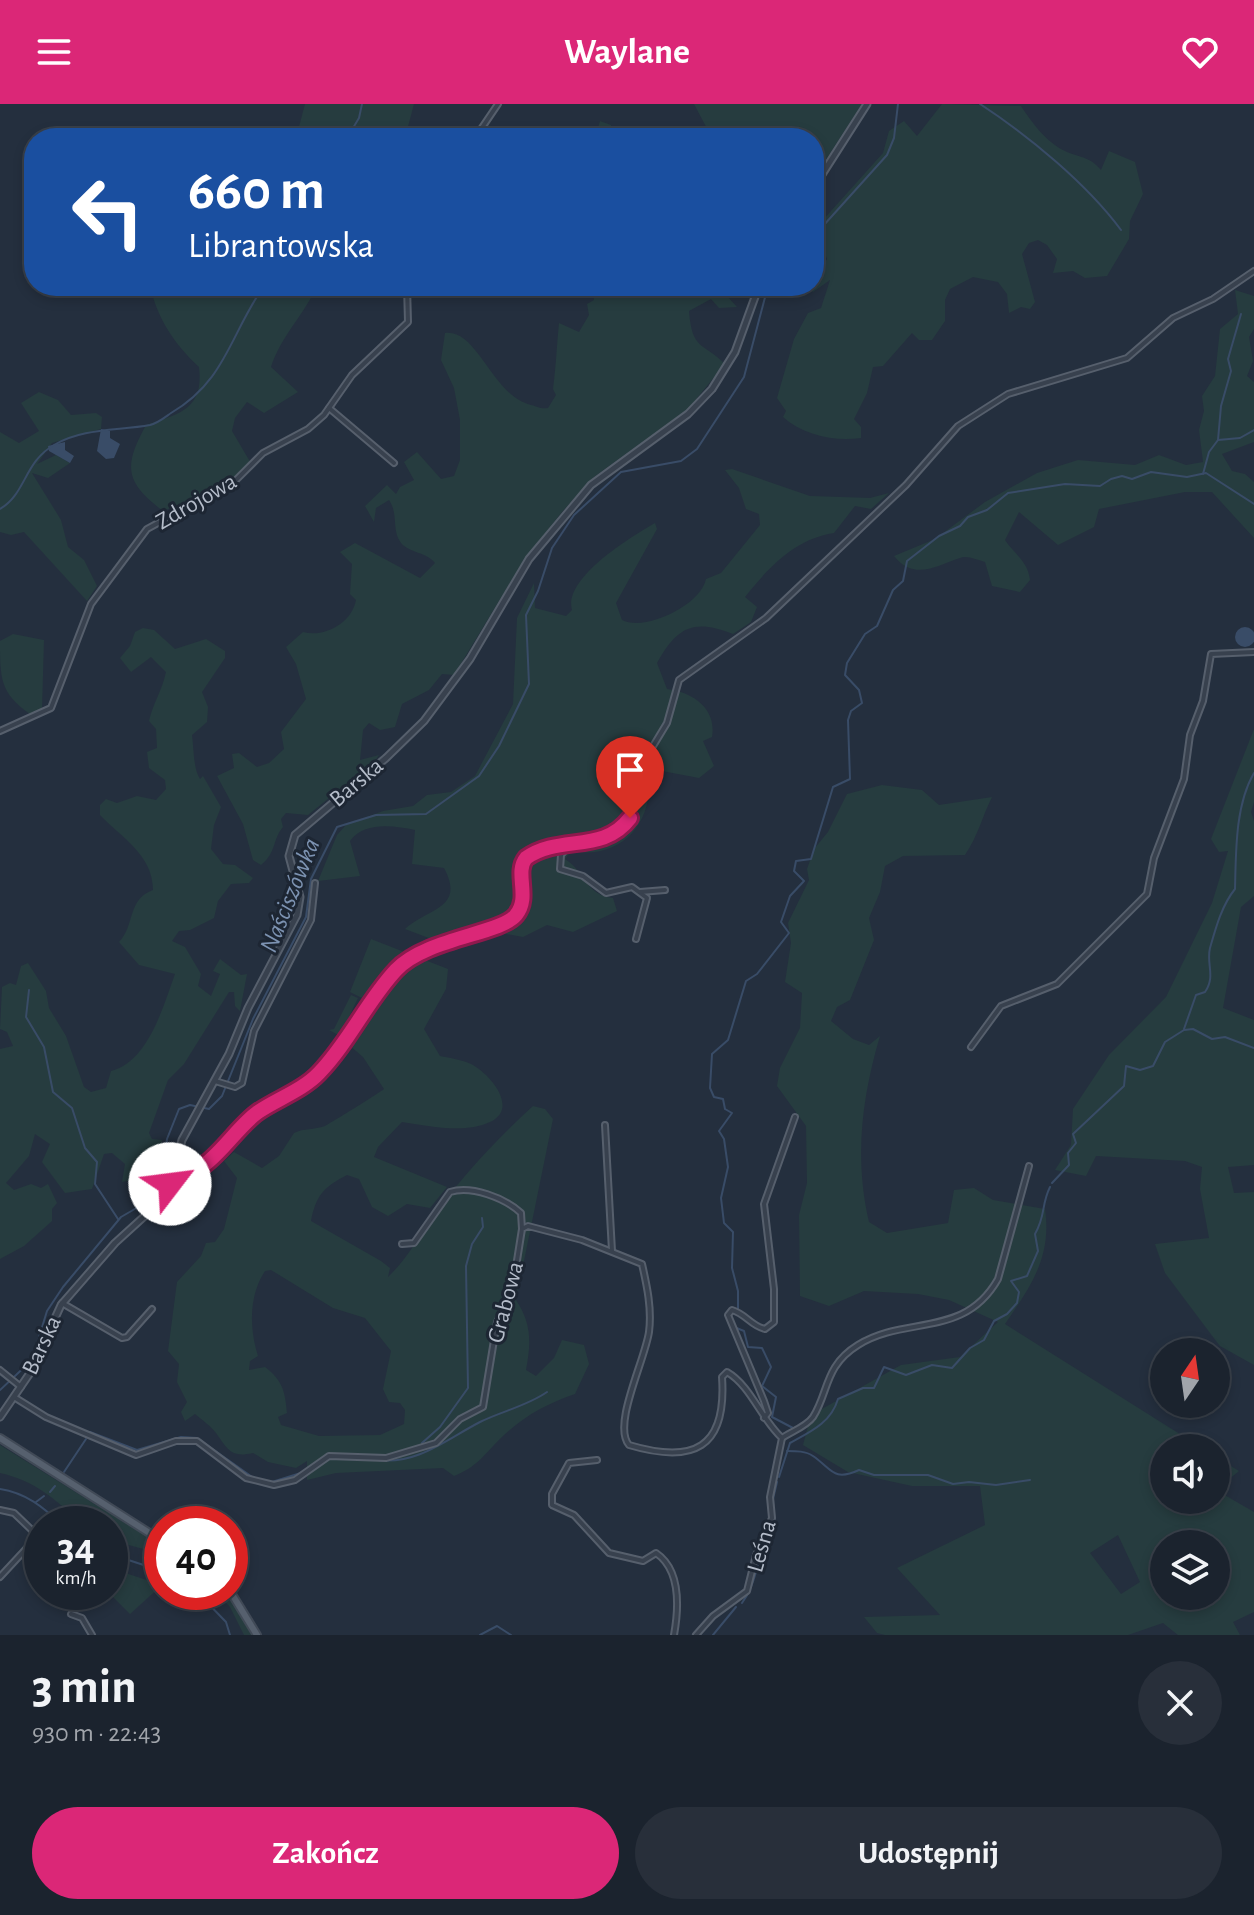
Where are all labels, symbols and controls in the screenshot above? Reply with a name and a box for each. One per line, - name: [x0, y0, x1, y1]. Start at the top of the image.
- icon: menu: [32, 30, 76, 74]
- icon: heart: [1178, 30, 1222, 74]
- text: Waylane: [564, 34, 690, 70]
- icon: left: [56, 160, 160, 264]
- text: 660 m: [188, 163, 325, 219]
- text: Librantowska: [188, 228, 374, 264]
- street label: Zdrojowa: [152, 469, 241, 534]
- pin: [596, 736, 664, 818]
- icon: arrive: [608, 748, 652, 792]
- street label: Barska: [325, 754, 388, 812]
- water label: Naściszówka: [255, 835, 325, 956]
- position arrow: [128, 1142, 212, 1226]
- street label: Grabowa: [484, 1259, 528, 1346]
- street label: Barska: [18, 1312, 66, 1379]
- north arrow: [1150, 1338, 1230, 1418]
- map controls: [1150, 1338, 1230, 1610]
- button: sound: [1150, 1434, 1230, 1514]
- speed limit sign: 40: [144, 1506, 248, 1610]
- street label: Leśna: [743, 1517, 781, 1575]
- text: 34: [57, 1528, 95, 1568]
- button: layers: [1150, 1530, 1230, 1610]
- text: km/h: [55, 1568, 97, 1588]
- button: close: [1138, 1661, 1222, 1745]
- text: 3 min: [32, 1664, 137, 1712]
- text: 930 m · 22:43: [32, 1720, 161, 1746]
- button: Zakończ: [32, 1807, 619, 1899]
- button: Udostępnij: [635, 1807, 1222, 1899]

